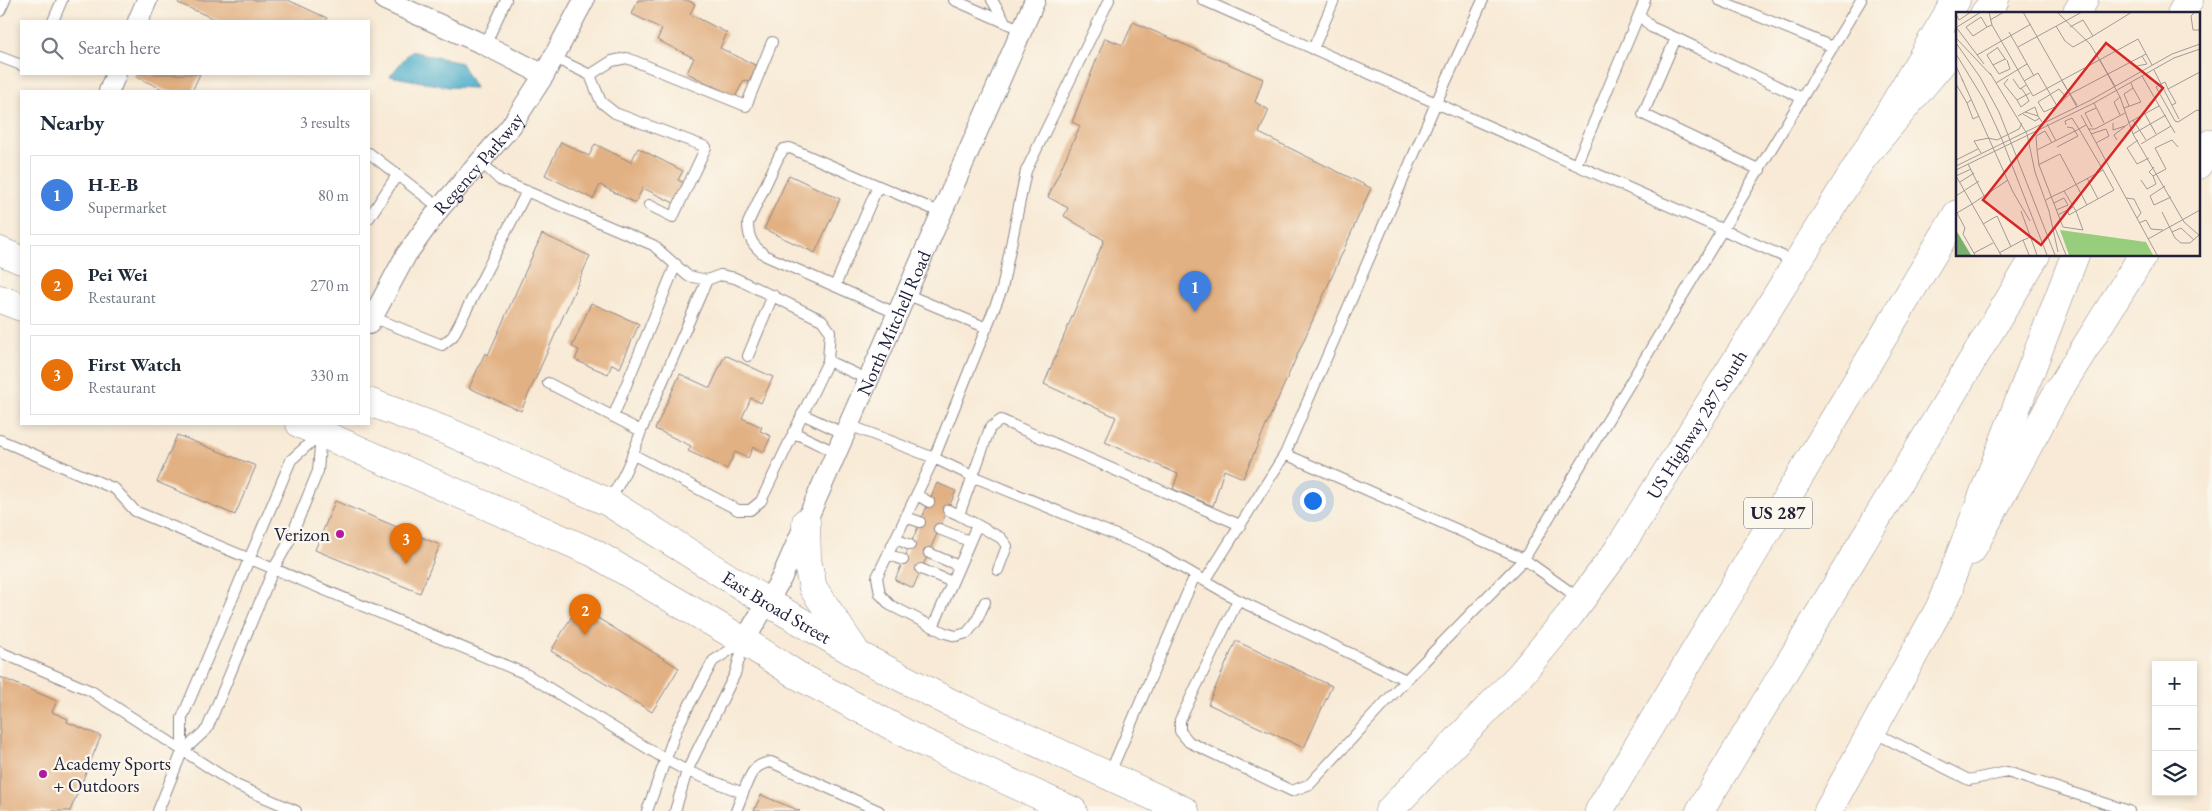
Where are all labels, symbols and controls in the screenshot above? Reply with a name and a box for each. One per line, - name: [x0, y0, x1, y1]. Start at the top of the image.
- inset map: [1956, 12, 2200, 256]
- search box: [20, 20, 370, 75]
- icon: search: [38, 34, 66, 62]
- text: Search here: [78, 35, 160, 60]
- street label: Regency Parkway: [428, 107, 530, 220]
- text: Nearby: [40, 109, 104, 136]
- text: 3 results: [300, 112, 350, 133]
- text: H-E-B: [88, 172, 138, 197]
- text: 1: [53, 185, 61, 206]
- text: 80 m: [318, 185, 349, 206]
- text: Supermarket: [88, 197, 167, 218]
- street label: North Mitchell Road: [851, 246, 937, 399]
- text: Pei Wei: [88, 262, 148, 287]
- pin: 1: [1179, 271, 1211, 312]
- text: 2: [53, 275, 61, 296]
- text: 270 m: [310, 275, 349, 296]
- text: Restaurant: [88, 287, 156, 308]
- street label: US Highway 287 South: [1641, 345, 1753, 504]
- text: First Watch: [88, 352, 181, 377]
- text: 3: [53, 365, 61, 386]
- text: 330 m: [310, 365, 349, 386]
- text: Restaurant: [88, 377, 156, 398]
- your location: [1300, 488, 1326, 514]
- road number: US 287: [1744, 498, 1812, 528]
- place label: Verizon: [274, 522, 330, 547]
- pin: 3: [390, 523, 422, 564]
- marker: Verizon: [334, 528, 346, 540]
- street label: East Broad Street: [717, 565, 836, 650]
- pin: 2: [569, 594, 601, 635]
- map controls: [2152, 661, 2197, 796]
- button: +: [2152, 661, 2197, 706]
- button: −: [2152, 706, 2197, 751]
- place label: Academy Sports + Outdoors: [52, 751, 171, 798]
- button: layers: [2152, 751, 2197, 796]
- marker: Academy Sports + Outdoors: [37, 768, 49, 780]

